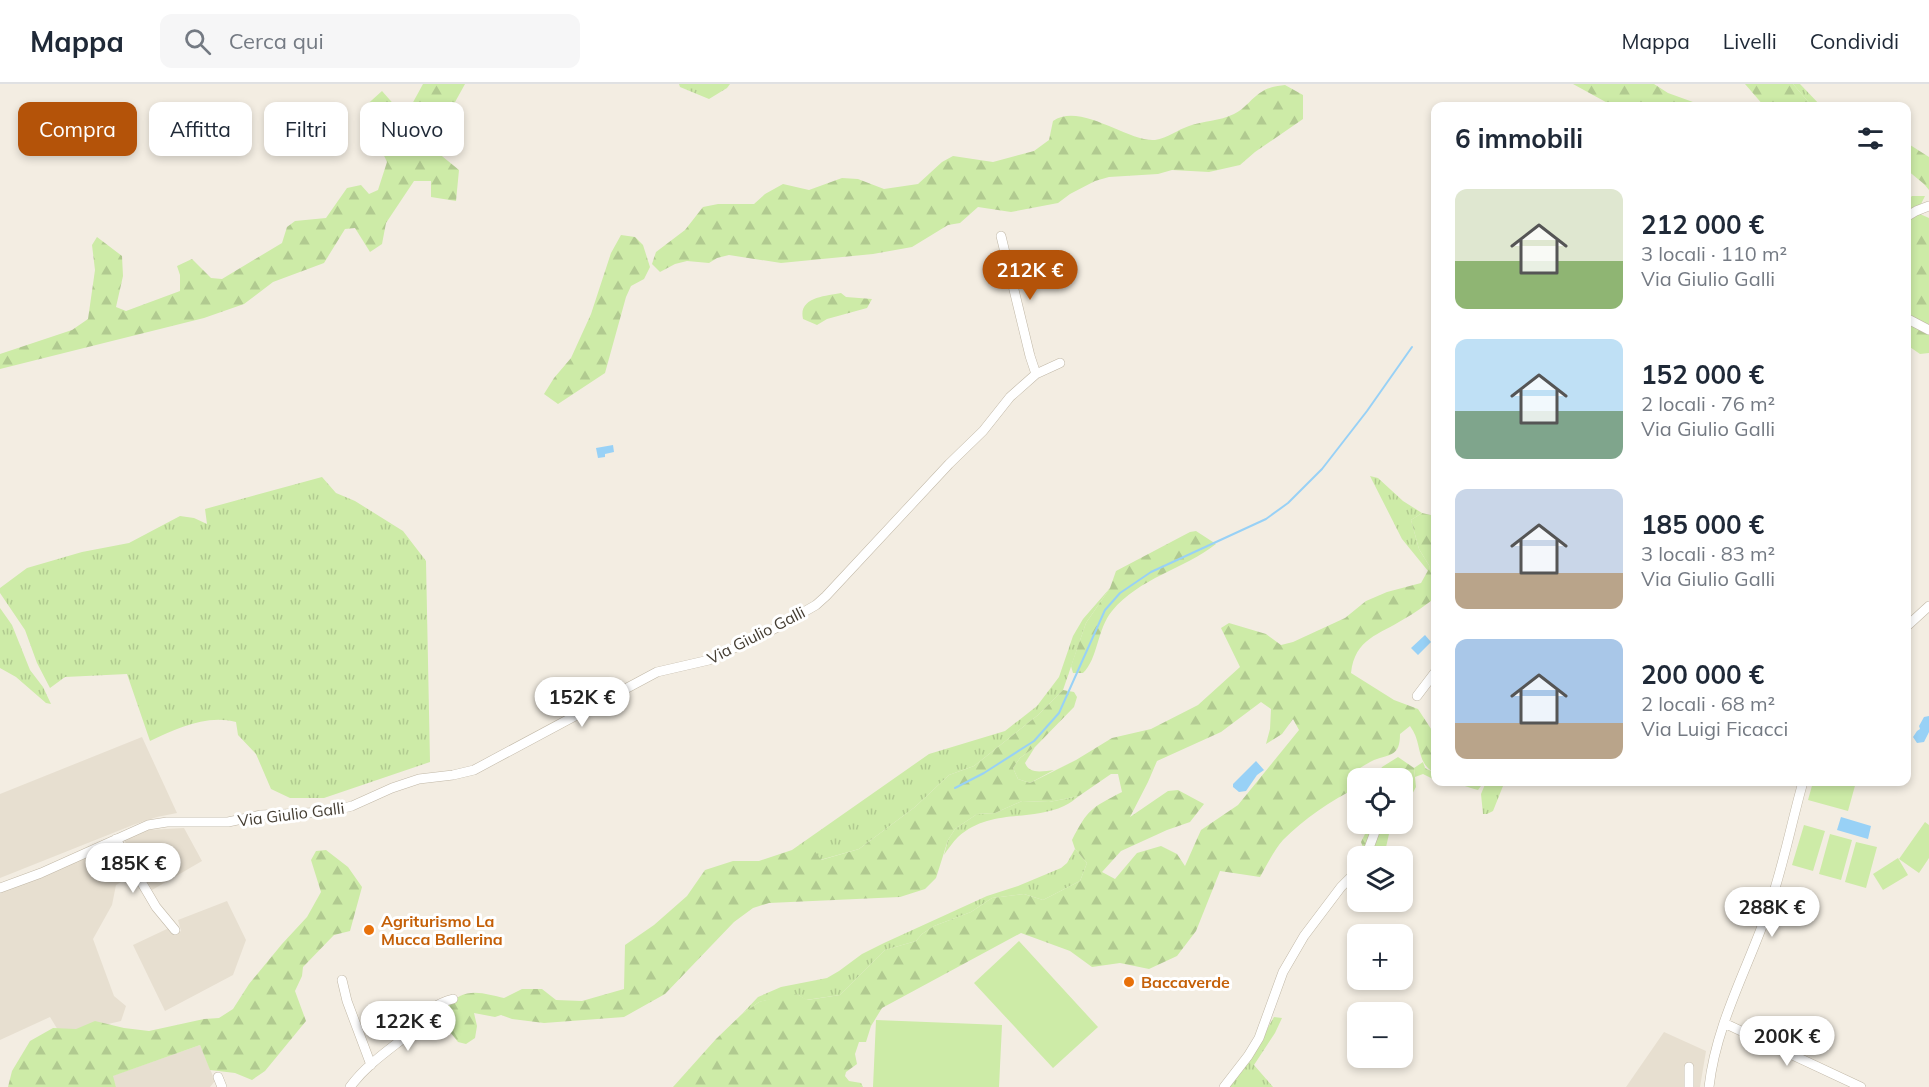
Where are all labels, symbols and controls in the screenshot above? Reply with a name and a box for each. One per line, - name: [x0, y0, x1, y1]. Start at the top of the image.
- search box: [160, 14, 580, 68]
- text: Mappa: [30, 24, 124, 59]
- icon: search: [181, 25, 214, 58]
- text: Cerca qui: [229, 27, 324, 55]
- text: Mappa: [1621, 28, 1690, 54]
- text: Livelli: [1723, 28, 1777, 54]
- text: Condividi: [1810, 28, 1899, 54]
- chip: Compra: [18, 102, 137, 156]
- chip: Affitta: [149, 102, 252, 156]
- chip: Filtri: [264, 102, 348, 156]
- chip: Nuovo: [360, 102, 464, 156]
- text: 6 immobili: [1455, 122, 1583, 155]
- icon: filters: [1854, 122, 1887, 155]
- text: 212 000 €: [1641, 208, 1764, 241]
- icon: home: [1503, 213, 1575, 285]
- text: 3 locali · 110 m²: [1641, 241, 1787, 266]
- pin: 212K €: [981, 250, 1079, 301]
- text: 212K €: [997, 257, 1063, 282]
- text: Via Giulio Galli: [1641, 266, 1775, 291]
- text: 152 000 €: [1641, 358, 1764, 391]
- icon: home: [1503, 363, 1575, 435]
- text: 2 locali · 76 m²: [1641, 391, 1775, 416]
- text: Via Giulio Galli: [1641, 416, 1775, 441]
- text: 185 000 €: [1641, 508, 1764, 541]
- icon: home: [1503, 513, 1575, 585]
- text: 3 locali · 83 m²: [1641, 541, 1775, 566]
- text: Via Giulio Galli: [1641, 566, 1775, 591]
- street label: Via Giulio Galli: [704, 602, 808, 668]
- text: 200 000 €: [1641, 658, 1764, 691]
- icon: home: [1503, 663, 1575, 735]
- pin: 152K €: [533, 677, 631, 728]
- text: 152K €: [549, 684, 615, 709]
- text: 2 locali · 68 m²: [1641, 691, 1775, 716]
- text: Via Luigi Ficacci: [1641, 716, 1788, 741]
- map controls: [1347, 768, 1413, 1068]
- button: locate: [1347, 768, 1413, 834]
- street label: Via Giulio Galli: [237, 798, 345, 830]
- pin: 185K €: [84, 843, 182, 894]
- button: layers: [1347, 846, 1413, 912]
- text: 185K €: [100, 850, 166, 875]
- pin: 288K €: [1723, 887, 1821, 938]
- text: 288K €: [1739, 894, 1805, 919]
- place label: Agriturismo La Mucca Ballerina: [381, 911, 503, 949]
- marker: Agriturismo La Mucca Ballerina: [362, 923, 376, 937]
- button: +: [1347, 924, 1413, 990]
- place label: Baccaverde: [1141, 972, 1230, 992]
- marker: Baccaverde: [1122, 975, 1136, 989]
- pin: 122K €: [359, 1001, 457, 1052]
- button: −: [1347, 1002, 1413, 1068]
- text: 122K €: [375, 1008, 441, 1033]
- pin: 200K €: [1738, 1016, 1836, 1067]
- text: 200K €: [1754, 1023, 1820, 1048]

